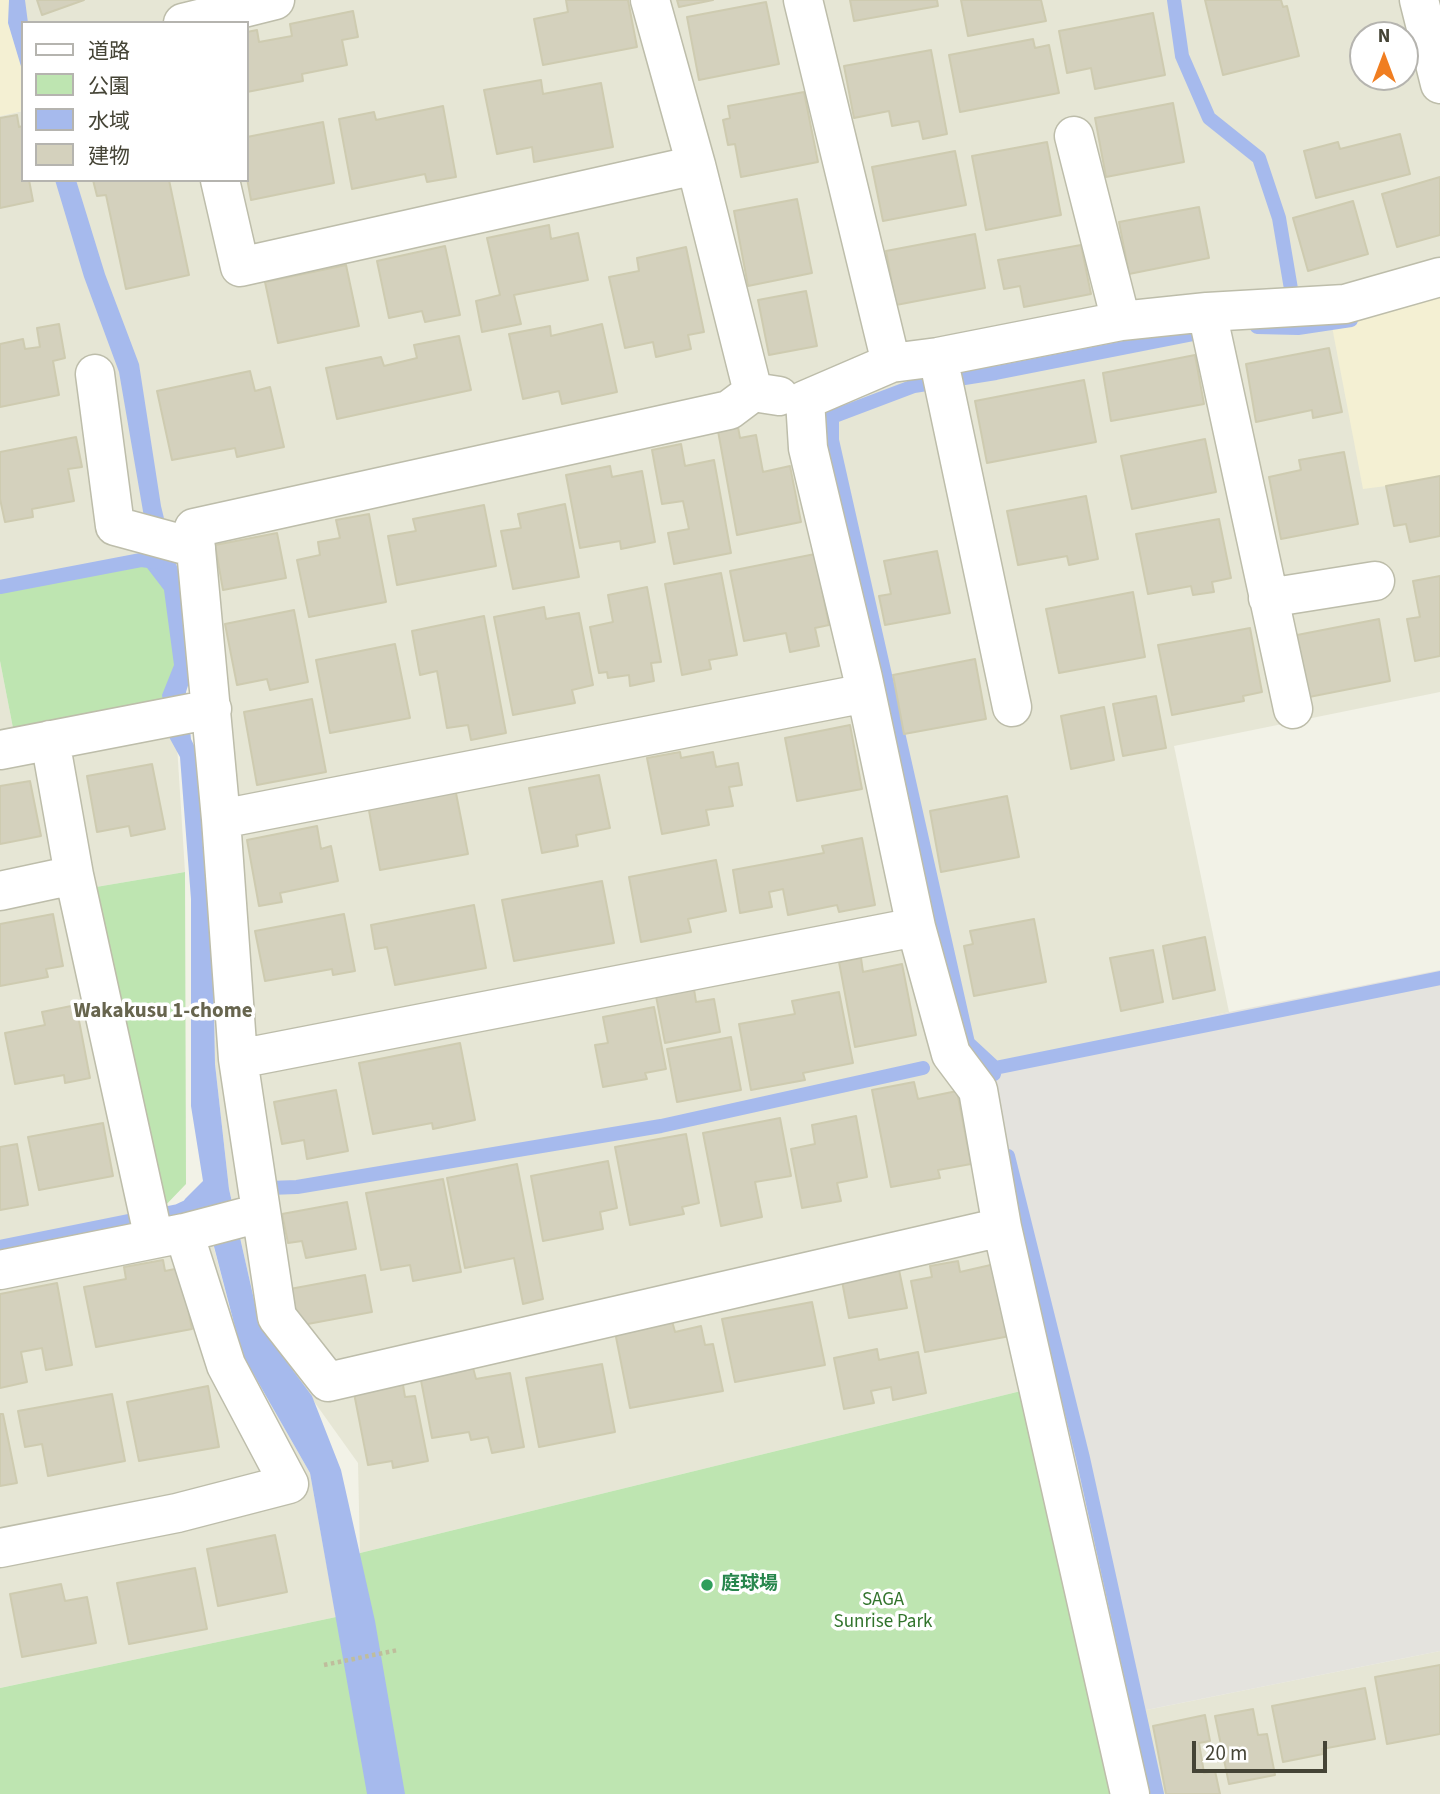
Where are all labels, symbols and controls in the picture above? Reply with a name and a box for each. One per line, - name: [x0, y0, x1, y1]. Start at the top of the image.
- legend: [21, 21, 248, 182]
- north arrow: [1349, 21, 1419, 91]
- text: N: [1378, 23, 1390, 50]
- text: 道路: [88, 36, 130, 66]
- text: 公園: [88, 71, 130, 101]
- text: 水域: [88, 106, 130, 136]
- text: 建物: [88, 141, 130, 171]
- district label: Wakakusu 1-chome: [73, 999, 253, 1025]
- place label: 庭球場: [721, 1574, 778, 1596]
- marker: 庭球場: [699, 1577, 715, 1593]
- park label: SAGA Sunrise Park: [834, 1590, 932, 1634]
- scale bar: [1195, 1728, 1330, 1772]
- text: 20 m: [1205, 1738, 1247, 1768]

